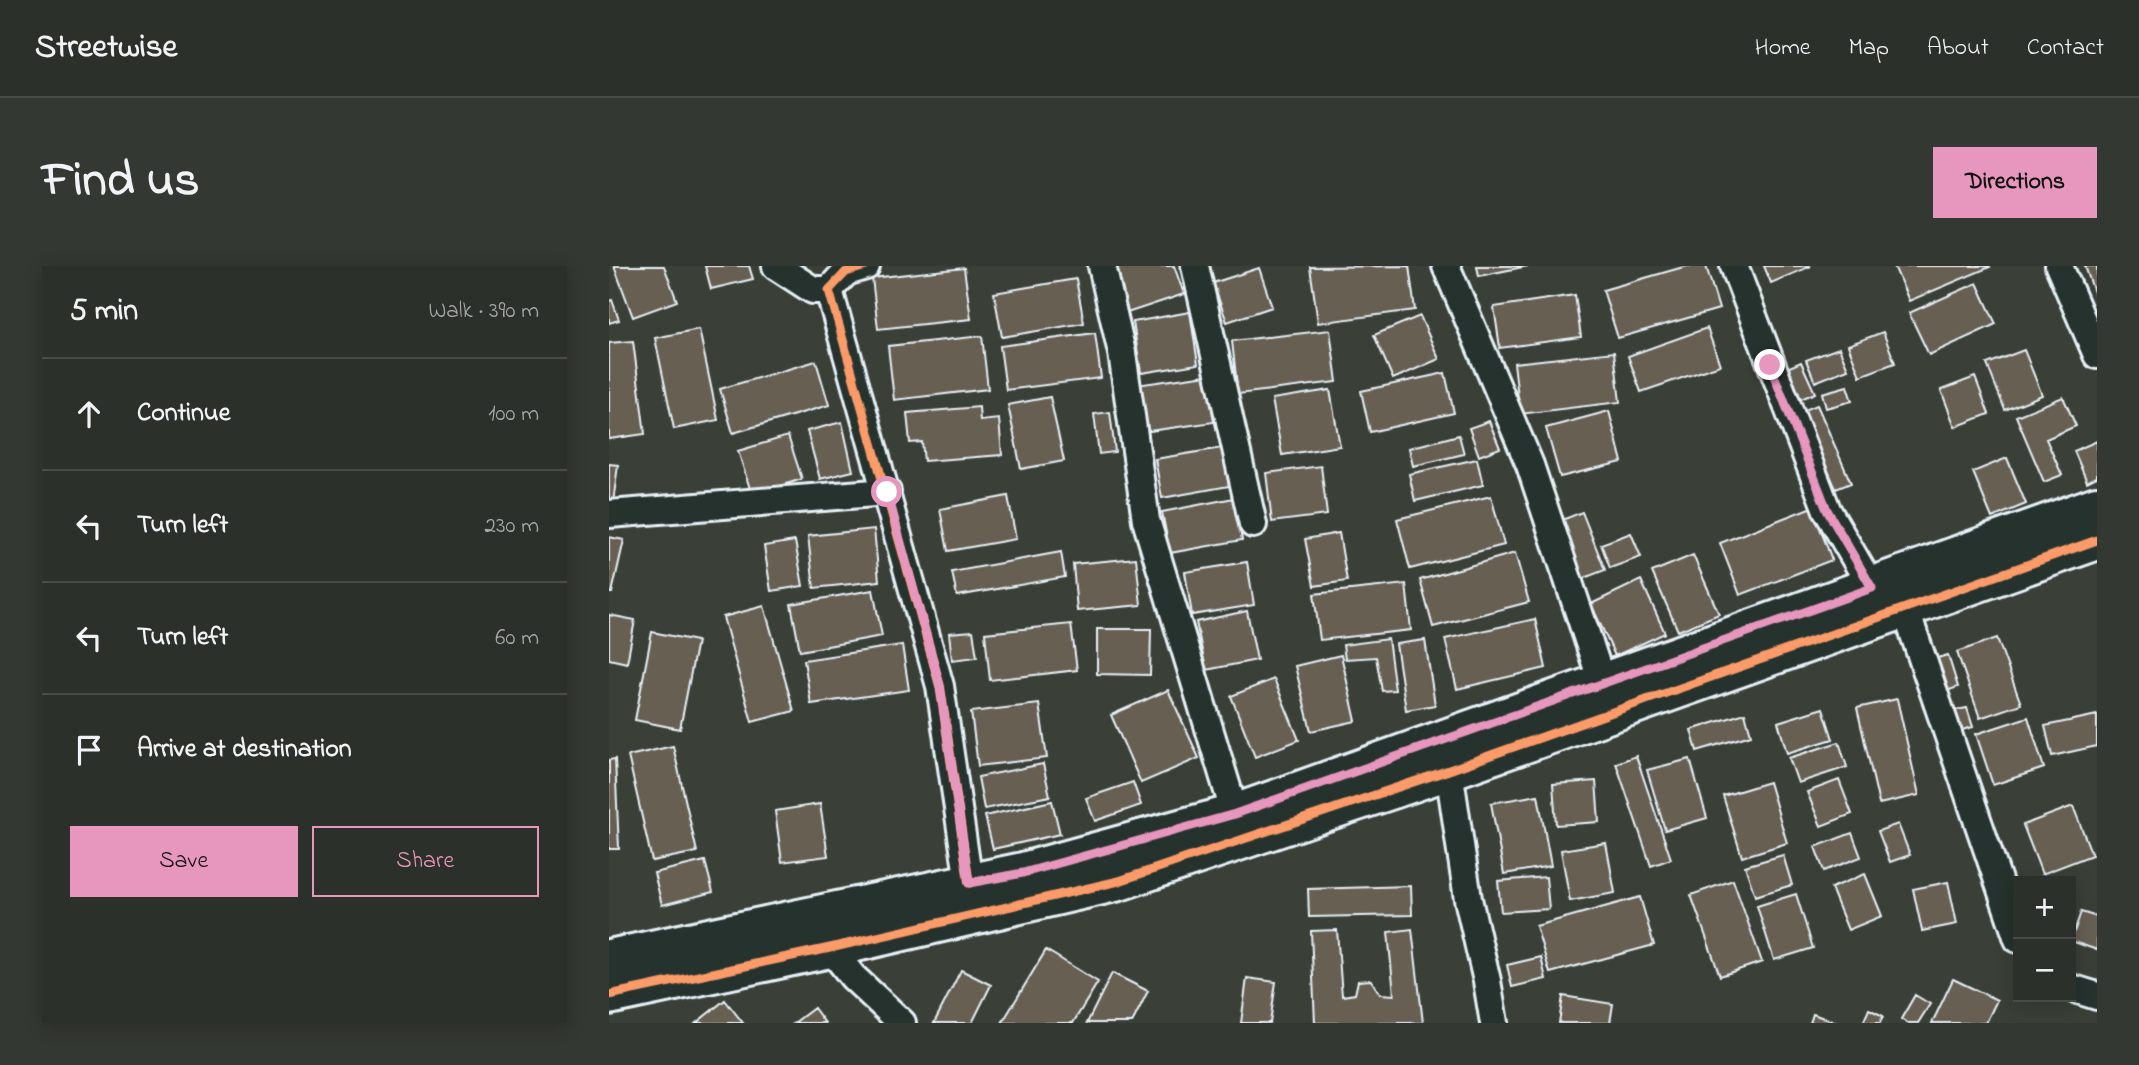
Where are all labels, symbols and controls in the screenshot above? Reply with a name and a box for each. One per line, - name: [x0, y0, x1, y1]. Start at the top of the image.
- text: Streetwise: [35, 24, 177, 72]
- text: Home: [1755, 31, 1811, 66]
- text: Map: [1849, 31, 1889, 66]
- text: About: [1927, 31, 1989, 66]
- text: Contact: [2027, 31, 2104, 66]
- text: Find us: [42, 146, 199, 218]
- button: Directions: [1933, 147, 2097, 218]
- text: 5 min: [70, 290, 138, 334]
- text: Walk · 390 m: [428, 295, 539, 328]
- route end: [1754, 349, 1785, 380]
- icon: ahead: [70, 395, 108, 433]
- text: Continue: [137, 395, 230, 433]
- text: 100 m: [488, 398, 539, 431]
- route start: [871, 476, 902, 507]
- icon: left: [70, 507, 108, 545]
- text: Turn left: [137, 507, 228, 545]
- text: 230 m: [485, 510, 539, 543]
- icon: left: [70, 619, 108, 657]
- text: Turn left: [137, 619, 228, 657]
- text: 60 m: [495, 622, 539, 655]
- icon: arrive: [70, 731, 108, 769]
- text: Arrive at destination: [137, 731, 352, 769]
- button: Save: [70, 826, 298, 897]
- button: Share: [312, 826, 539, 897]
- map controls: [2013, 876, 2076, 1002]
- button: +: [2013, 876, 2076, 939]
- button: −: [2013, 939, 2076, 1002]

